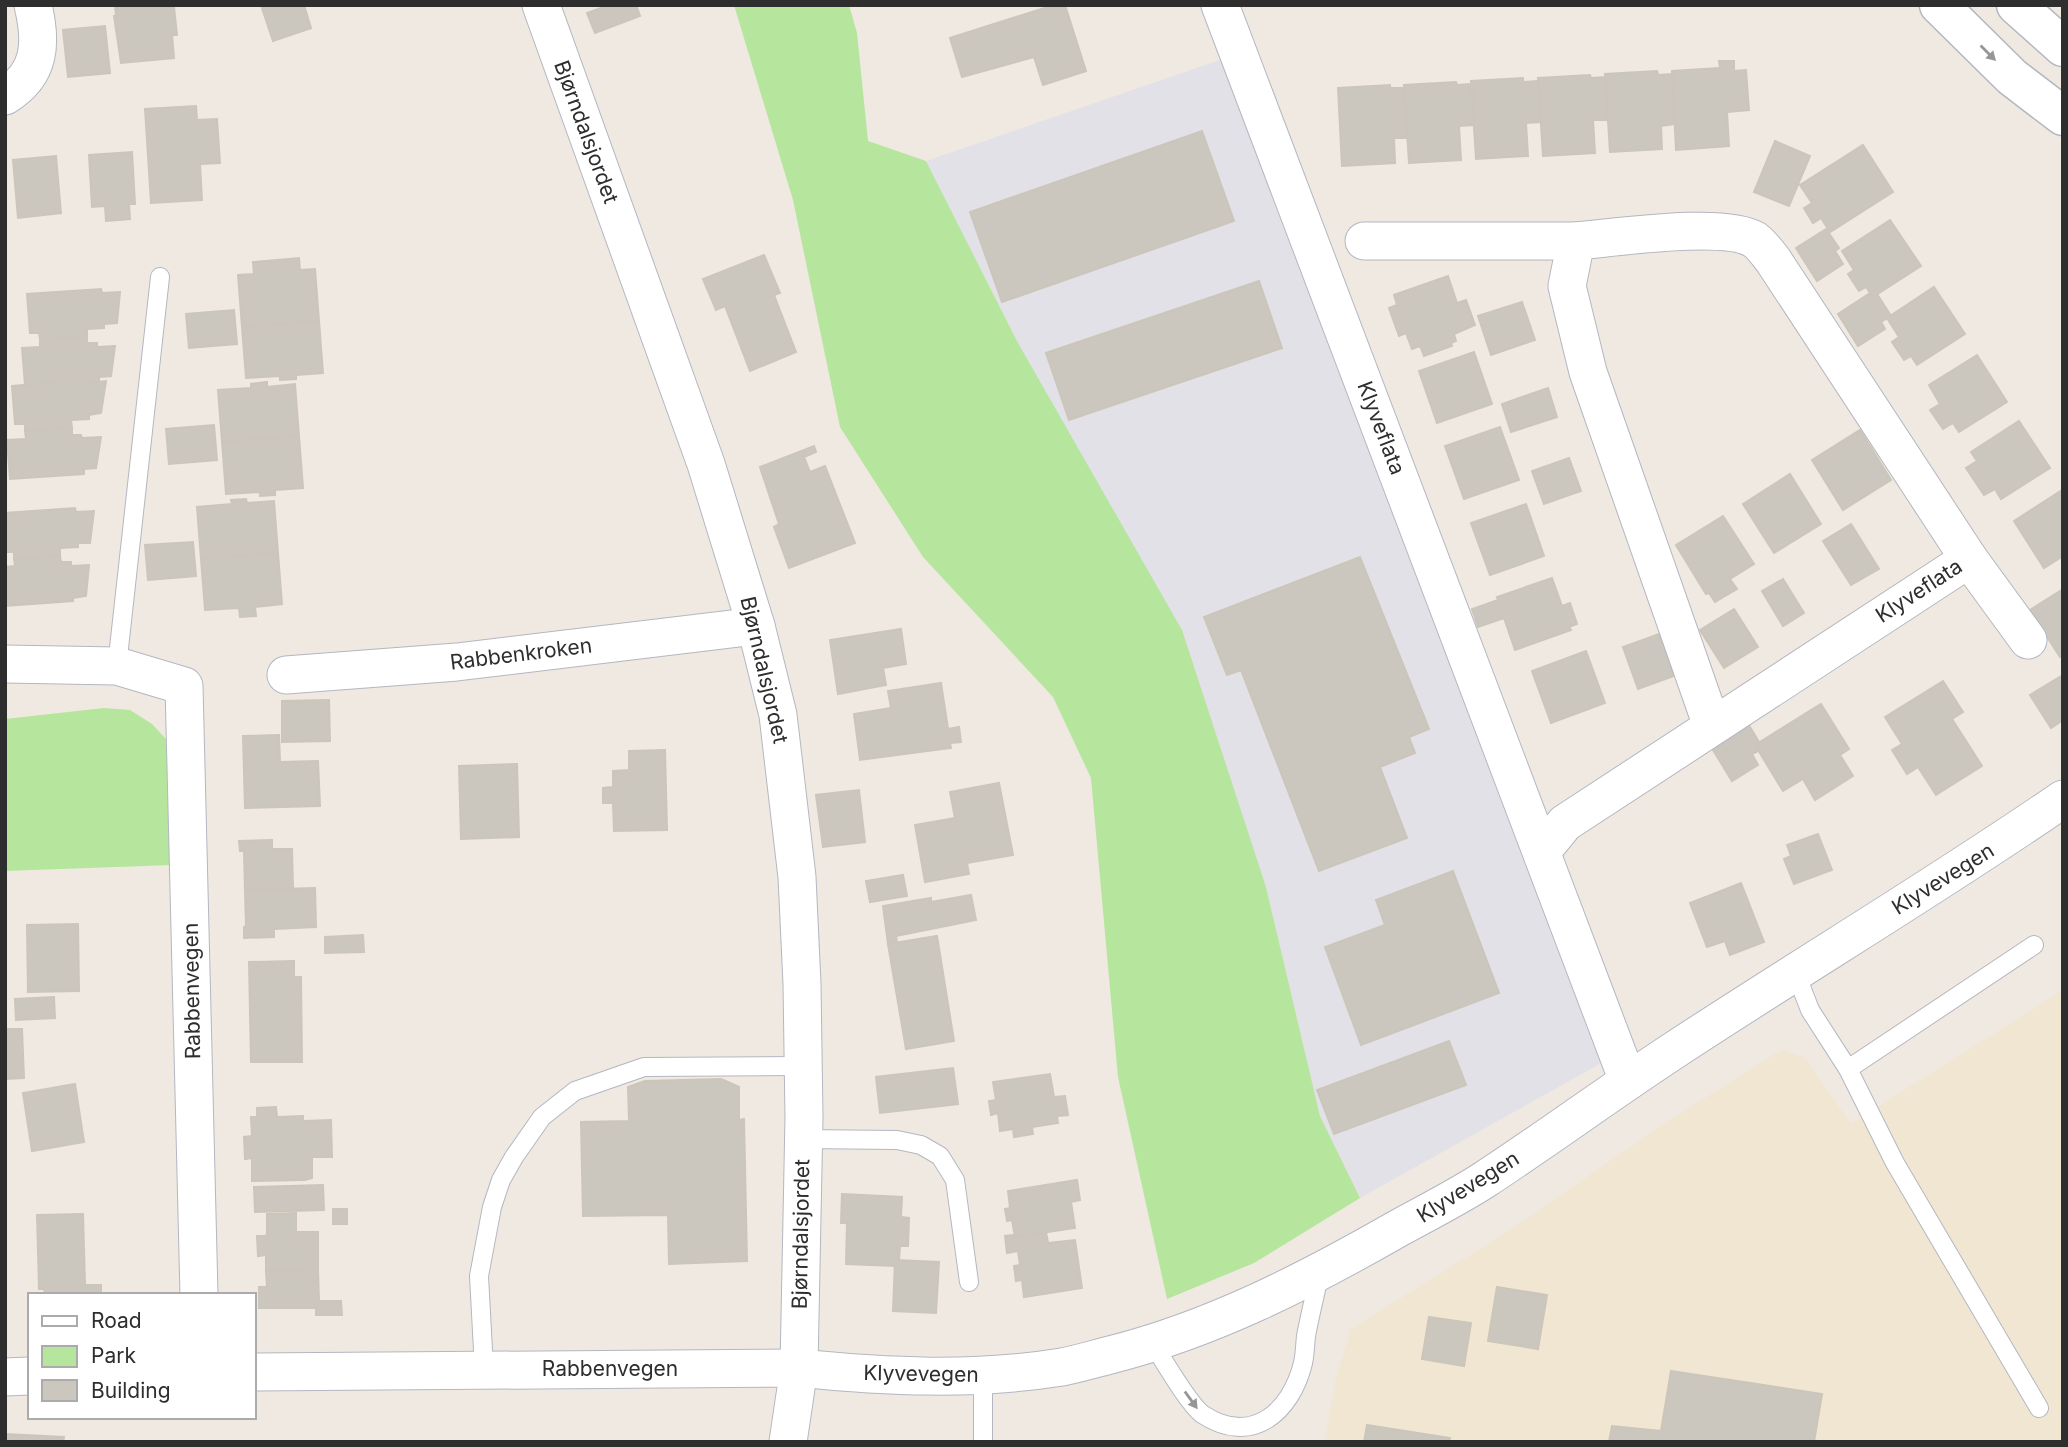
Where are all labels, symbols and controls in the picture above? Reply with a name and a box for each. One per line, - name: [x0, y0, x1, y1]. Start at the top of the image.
- one-way arrow: [1979, 45, 1996, 61]
- street label: Bjørndalsjordet: [549, 57, 624, 207]
- street label: Klyveflata: [1352, 378, 1411, 478]
- street label: Klyveflata: [1871, 553, 1967, 628]
- street label: Bjørndalsjordet: [735, 594, 794, 746]
- street label: Rabbenkroken: [448, 632, 593, 675]
- street label: Klyvevegen: [1887, 837, 1998, 920]
- street label: Rabbenvegen: [178, 923, 205, 1059]
- street label: Klyvevegen: [1412, 1145, 1523, 1228]
- street label: Bjørndalsjordet: [787, 1159, 814, 1309]
- legend: [28, 1293, 256, 1419]
- text: Road: [91, 1308, 142, 1333]
- text: Park: [91, 1343, 136, 1368]
- street label: Rabbenvegen: [542, 1356, 678, 1381]
- street label: Klyvevegen: [863, 1360, 979, 1387]
- text: Building: [91, 1378, 171, 1403]
- one-way arrow: [1184, 1391, 1198, 1409]

